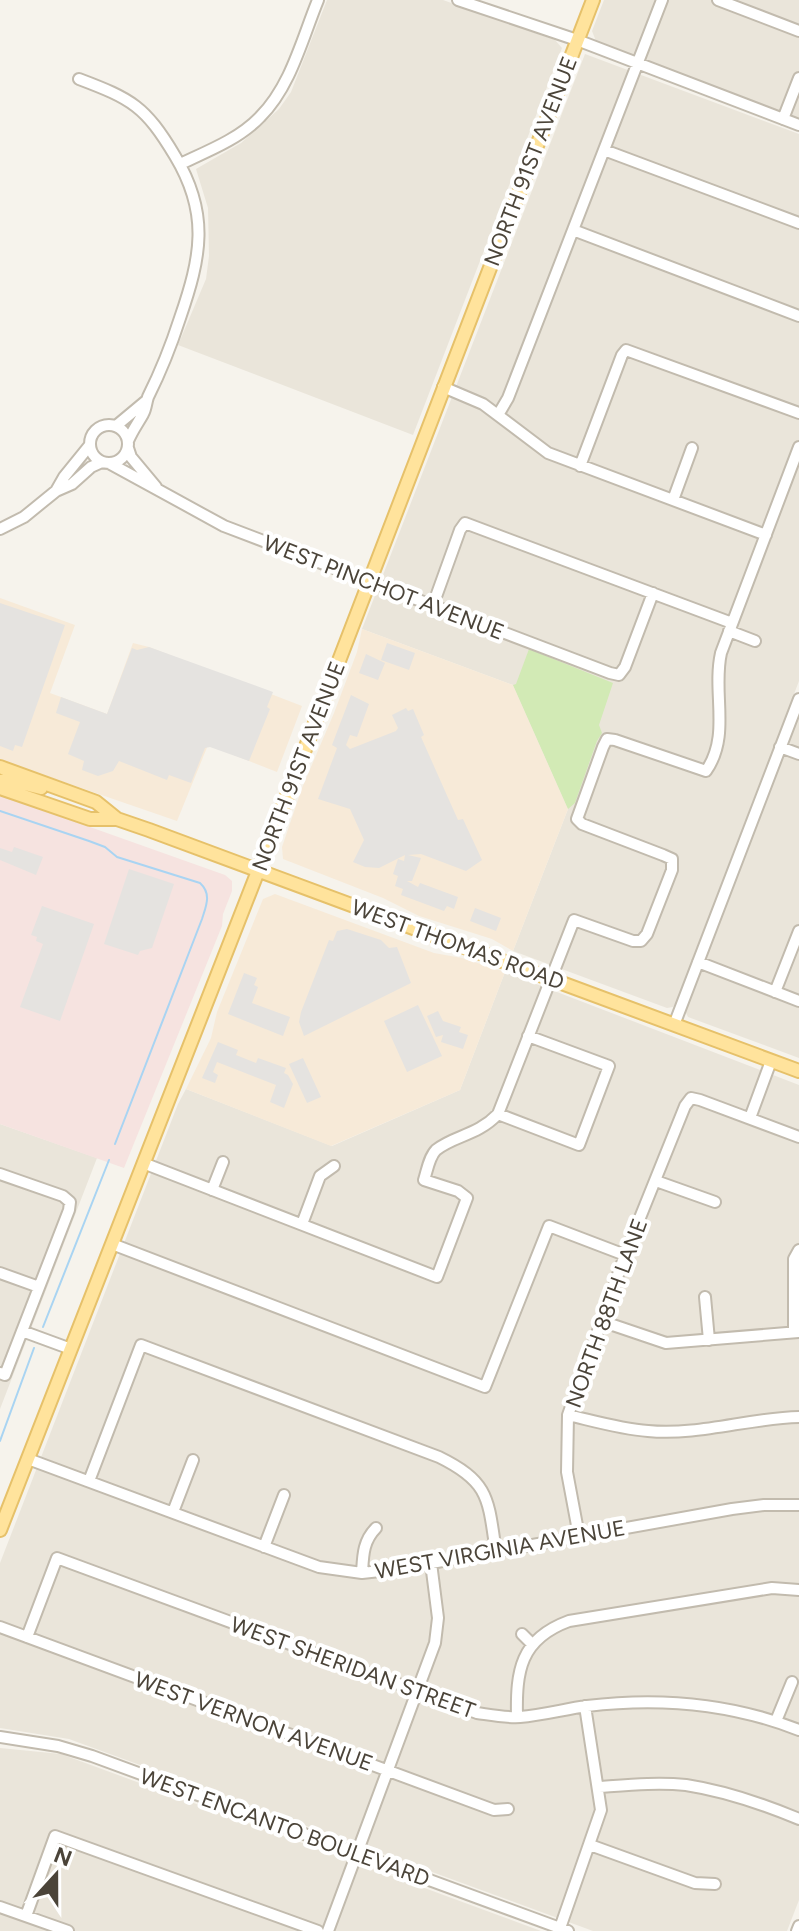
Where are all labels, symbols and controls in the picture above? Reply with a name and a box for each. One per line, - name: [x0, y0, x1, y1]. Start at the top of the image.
- street label: NORTH 91ST AVENUE: [478, 53, 583, 270]
- street label: WEST PINCHOT AVENUE: [260, 529, 508, 646]
- street label: NORTH 91ST AVENUE: [246, 658, 351, 875]
- street label: WEST THOMAS ROAD: [348, 893, 568, 996]
- street label: NORTH 88TH LANE: [560, 1215, 653, 1411]
- street label: WEST VIRGINIA AVENUE: [373, 1514, 627, 1585]
- street label: WEST SHERIDAN STREET: [227, 1611, 479, 1724]
- street label: WEST VERNON AVENUE: [131, 1666, 377, 1777]
- street label: WEST ENCANTO BOULEVARD: [136, 1762, 433, 1893]
- north arrow: [16, 1835, 96, 1915]
- text: N: [50, 1841, 76, 1872]

